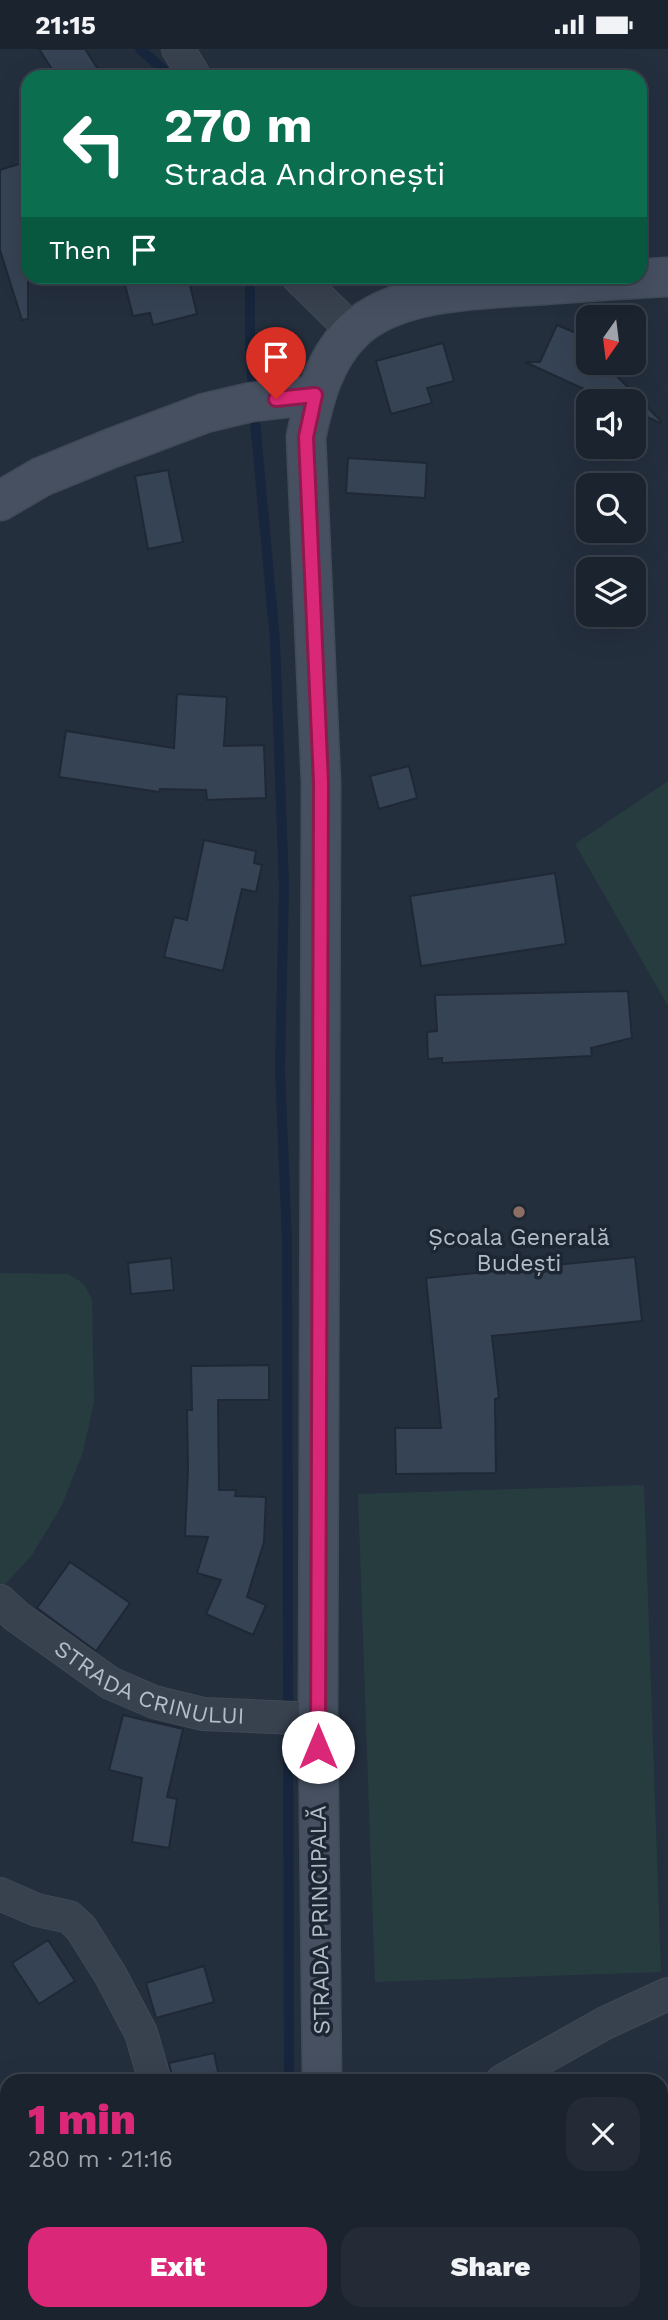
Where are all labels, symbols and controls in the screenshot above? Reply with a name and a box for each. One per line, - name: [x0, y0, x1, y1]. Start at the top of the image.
- text: 21:15: [35, 10, 96, 40]
- text: 270 m: [164, 96, 313, 154]
- icon: left: [49, 98, 140, 189]
- text: Strada Andronești: [164, 155, 446, 193]
- icon: arrive: [125, 231, 163, 269]
- text: Then: [49, 235, 111, 265]
- north arrow: [576, 305, 646, 375]
- map controls: [576, 305, 646, 627]
- pin: [246, 327, 306, 399]
- icon: arrive: [257, 338, 295, 376]
- button: sound: [576, 389, 646, 459]
- button: search: [576, 473, 646, 543]
- button: layers: [576, 557, 646, 627]
- marker: Școala Generală Budești: [511, 1204, 527, 1220]
- place label: Școala Generală Budești: [428, 1224, 610, 1277]
- street label: STRADA CRINULUI: [50, 1635, 245, 1729]
- position arrow: [281, 1710, 355, 1784]
- street label: STRADA PRINCIPALĂ: [305, 1805, 335, 2035]
- text: 1 min: [28, 2095, 136, 2144]
- button: close: [566, 2097, 640, 2171]
- text: 280 m · 21:16: [28, 2146, 173, 2173]
- button: Exit: [28, 2227, 327, 2307]
- button: Share: [341, 2227, 640, 2307]

